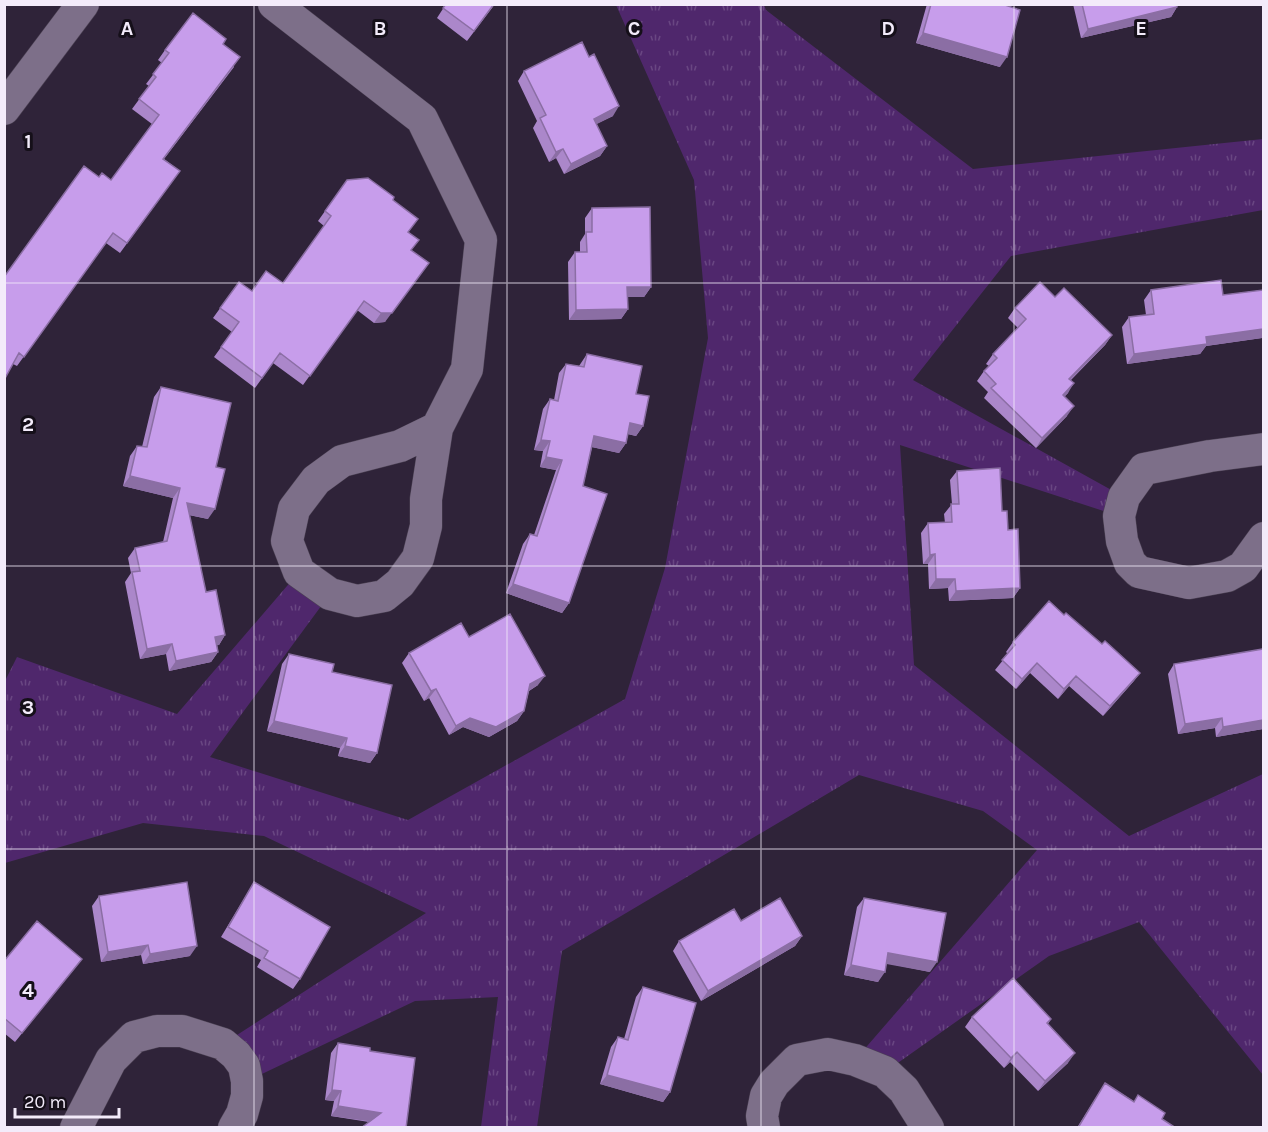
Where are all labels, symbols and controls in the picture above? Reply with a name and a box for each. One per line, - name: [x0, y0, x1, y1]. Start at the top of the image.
- text: A: [121, 17, 134, 40]
- text: B: [374, 17, 386, 40]
- text: C: [628, 17, 640, 40]
- text: D: [881, 17, 895, 40]
- text: E: [1135, 17, 1147, 40]
- text: 1: [24, 130, 32, 153]
- text: 2: [22, 413, 34, 436]
- text: 3: [22, 696, 34, 719]
- text: 4: [22, 979, 34, 1002]
- scale bar: [15, 1081, 118, 1119]
- text: 20 m: [24, 1091, 66, 1113]

